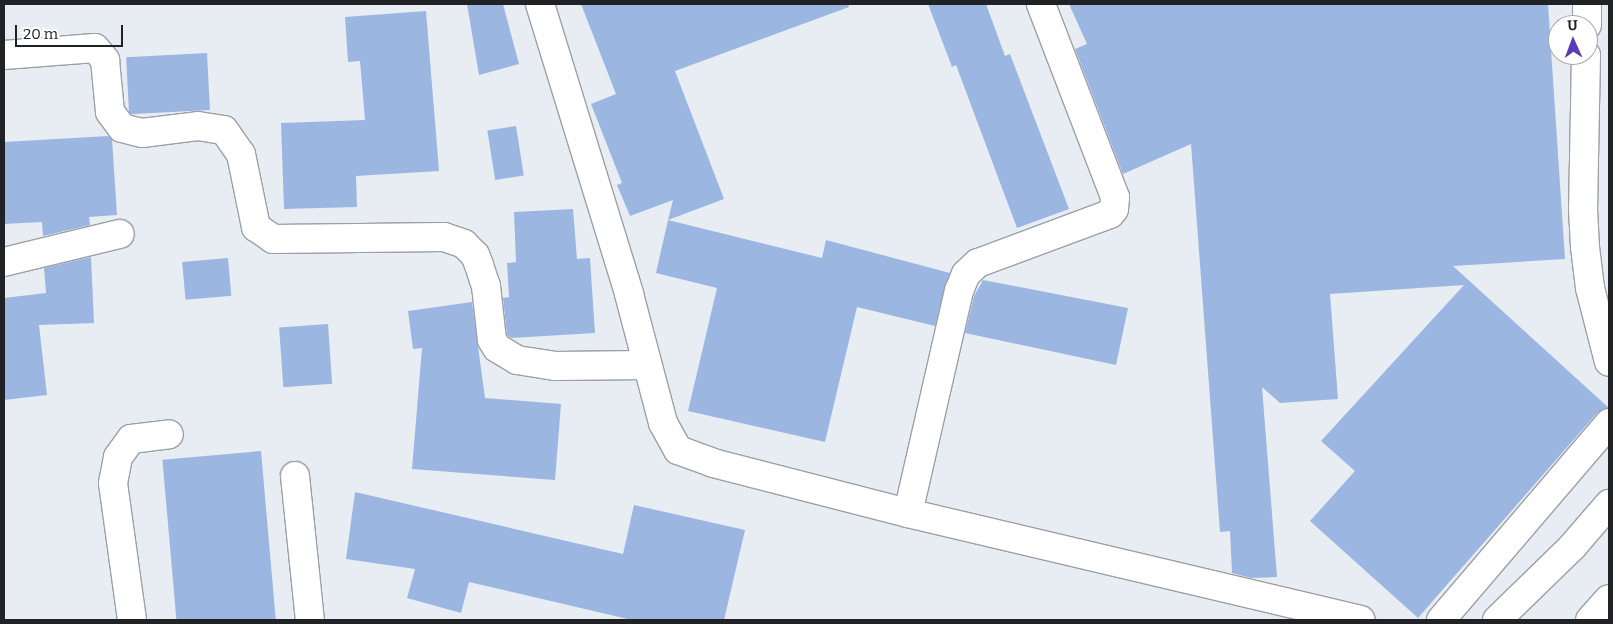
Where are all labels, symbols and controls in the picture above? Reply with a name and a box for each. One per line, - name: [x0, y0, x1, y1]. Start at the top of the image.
- scale bar: [18, 15, 125, 47]
- north arrow: [1548, 15, 1598, 65]
- text: U: [1567, 17, 1578, 34]
- text: 20 m: [23, 25, 58, 43]

